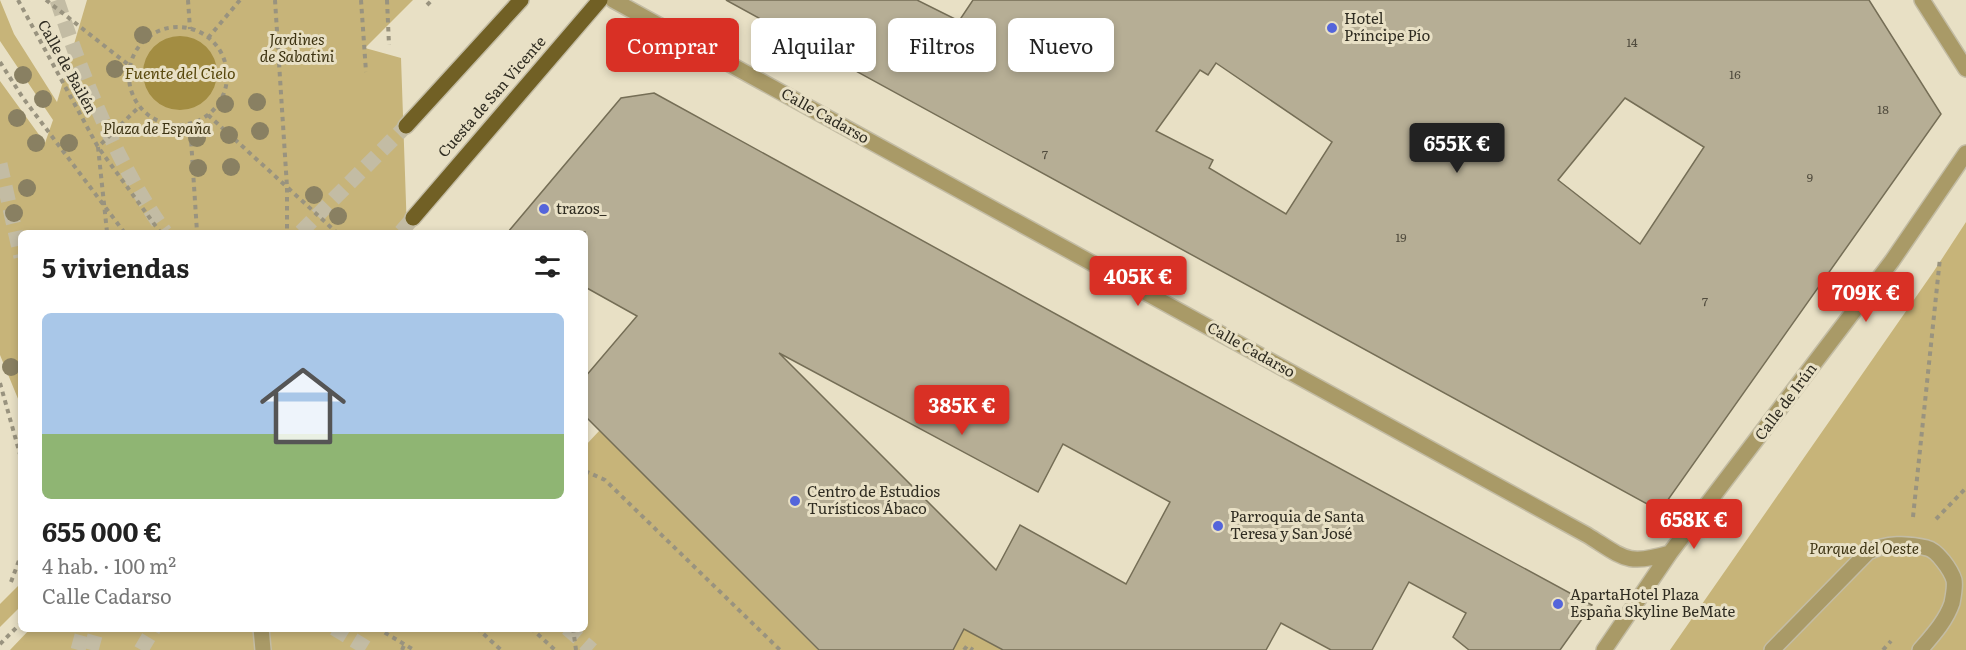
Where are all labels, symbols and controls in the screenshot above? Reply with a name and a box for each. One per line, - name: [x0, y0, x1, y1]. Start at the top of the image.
- place label: Hotel Príncipe Pío: [1344, 6, 1431, 46]
- street label: Calle de Bailén: [33, 15, 104, 118]
- chip: Comprar: [606, 18, 739, 72]
- chip: Alquilar: [751, 18, 876, 72]
- chip: Filtros: [888, 18, 996, 72]
- chip: Nuevo: [1008, 18, 1114, 72]
- marker: Hotel Príncipe Pío: [1325, 21, 1339, 35]
- park label: Jardines de Sabatini: [260, 27, 335, 67]
- street label: Cuesta de San Vicente: [431, 30, 550, 162]
- house number: 14: [1626, 33, 1638, 51]
- water label: Fuente del Cielo: [124, 60, 236, 84]
- house number: 16: [1729, 65, 1741, 83]
- street label: Calle Cadarso: [778, 81, 874, 148]
- house number: 18: [1877, 100, 1889, 118]
- park label: Plaza de España: [103, 116, 212, 139]
- pin: 655K €: [1408, 123, 1506, 174]
- text: 655K €: [1424, 127, 1490, 157]
- house number: 7: [1042, 145, 1048, 163]
- house number: 9: [1807, 168, 1813, 186]
- place label: trazos_: [556, 196, 608, 219]
- marker: trazos_: [537, 202, 551, 216]
- house number: 19: [1395, 228, 1407, 246]
- text: 5 viviendas: [42, 247, 189, 286]
- icon: filters: [531, 250, 564, 283]
- pin: 405K €: [1089, 256, 1187, 307]
- text: 405K €: [1104, 260, 1172, 290]
- pin: 709K €: [1817, 272, 1915, 323]
- text: 709K €: [1832, 276, 1900, 306]
- house number: 7: [1702, 292, 1708, 310]
- street label: Calle Cadarso: [1204, 315, 1300, 382]
- icon: home: [249, 352, 357, 460]
- street label: Calle de Irún: [1748, 358, 1822, 445]
- pin: 385K €: [913, 385, 1011, 436]
- text: 385K €: [928, 389, 996, 419]
- place label: Centro de Estudios Turísticos Ábaco: [807, 479, 940, 519]
- marker: Centro de Estudios Turísticos Ábaco: [788, 494, 802, 508]
- pin: 658K €: [1645, 499, 1743, 550]
- text: 658K €: [1660, 503, 1728, 533]
- place label: Parroquia de Santa Teresa y San José: [1230, 504, 1365, 544]
- text: 655 000 €: [42, 511, 162, 550]
- marker: Parroquia de Santa Teresa y San José: [1211, 519, 1225, 533]
- park label: Parque del Oeste: [1809, 536, 1919, 559]
- text: 4 hab. · 100 m²: [42, 550, 176, 580]
- text: Calle Cadarso: [42, 580, 172, 610]
- place label: ApartaHotel Plaza España Skyline BeMate: [1570, 582, 1735, 622]
- marker: ApartaHotel Plaza España Skyline BeMate: [1551, 597, 1565, 611]

